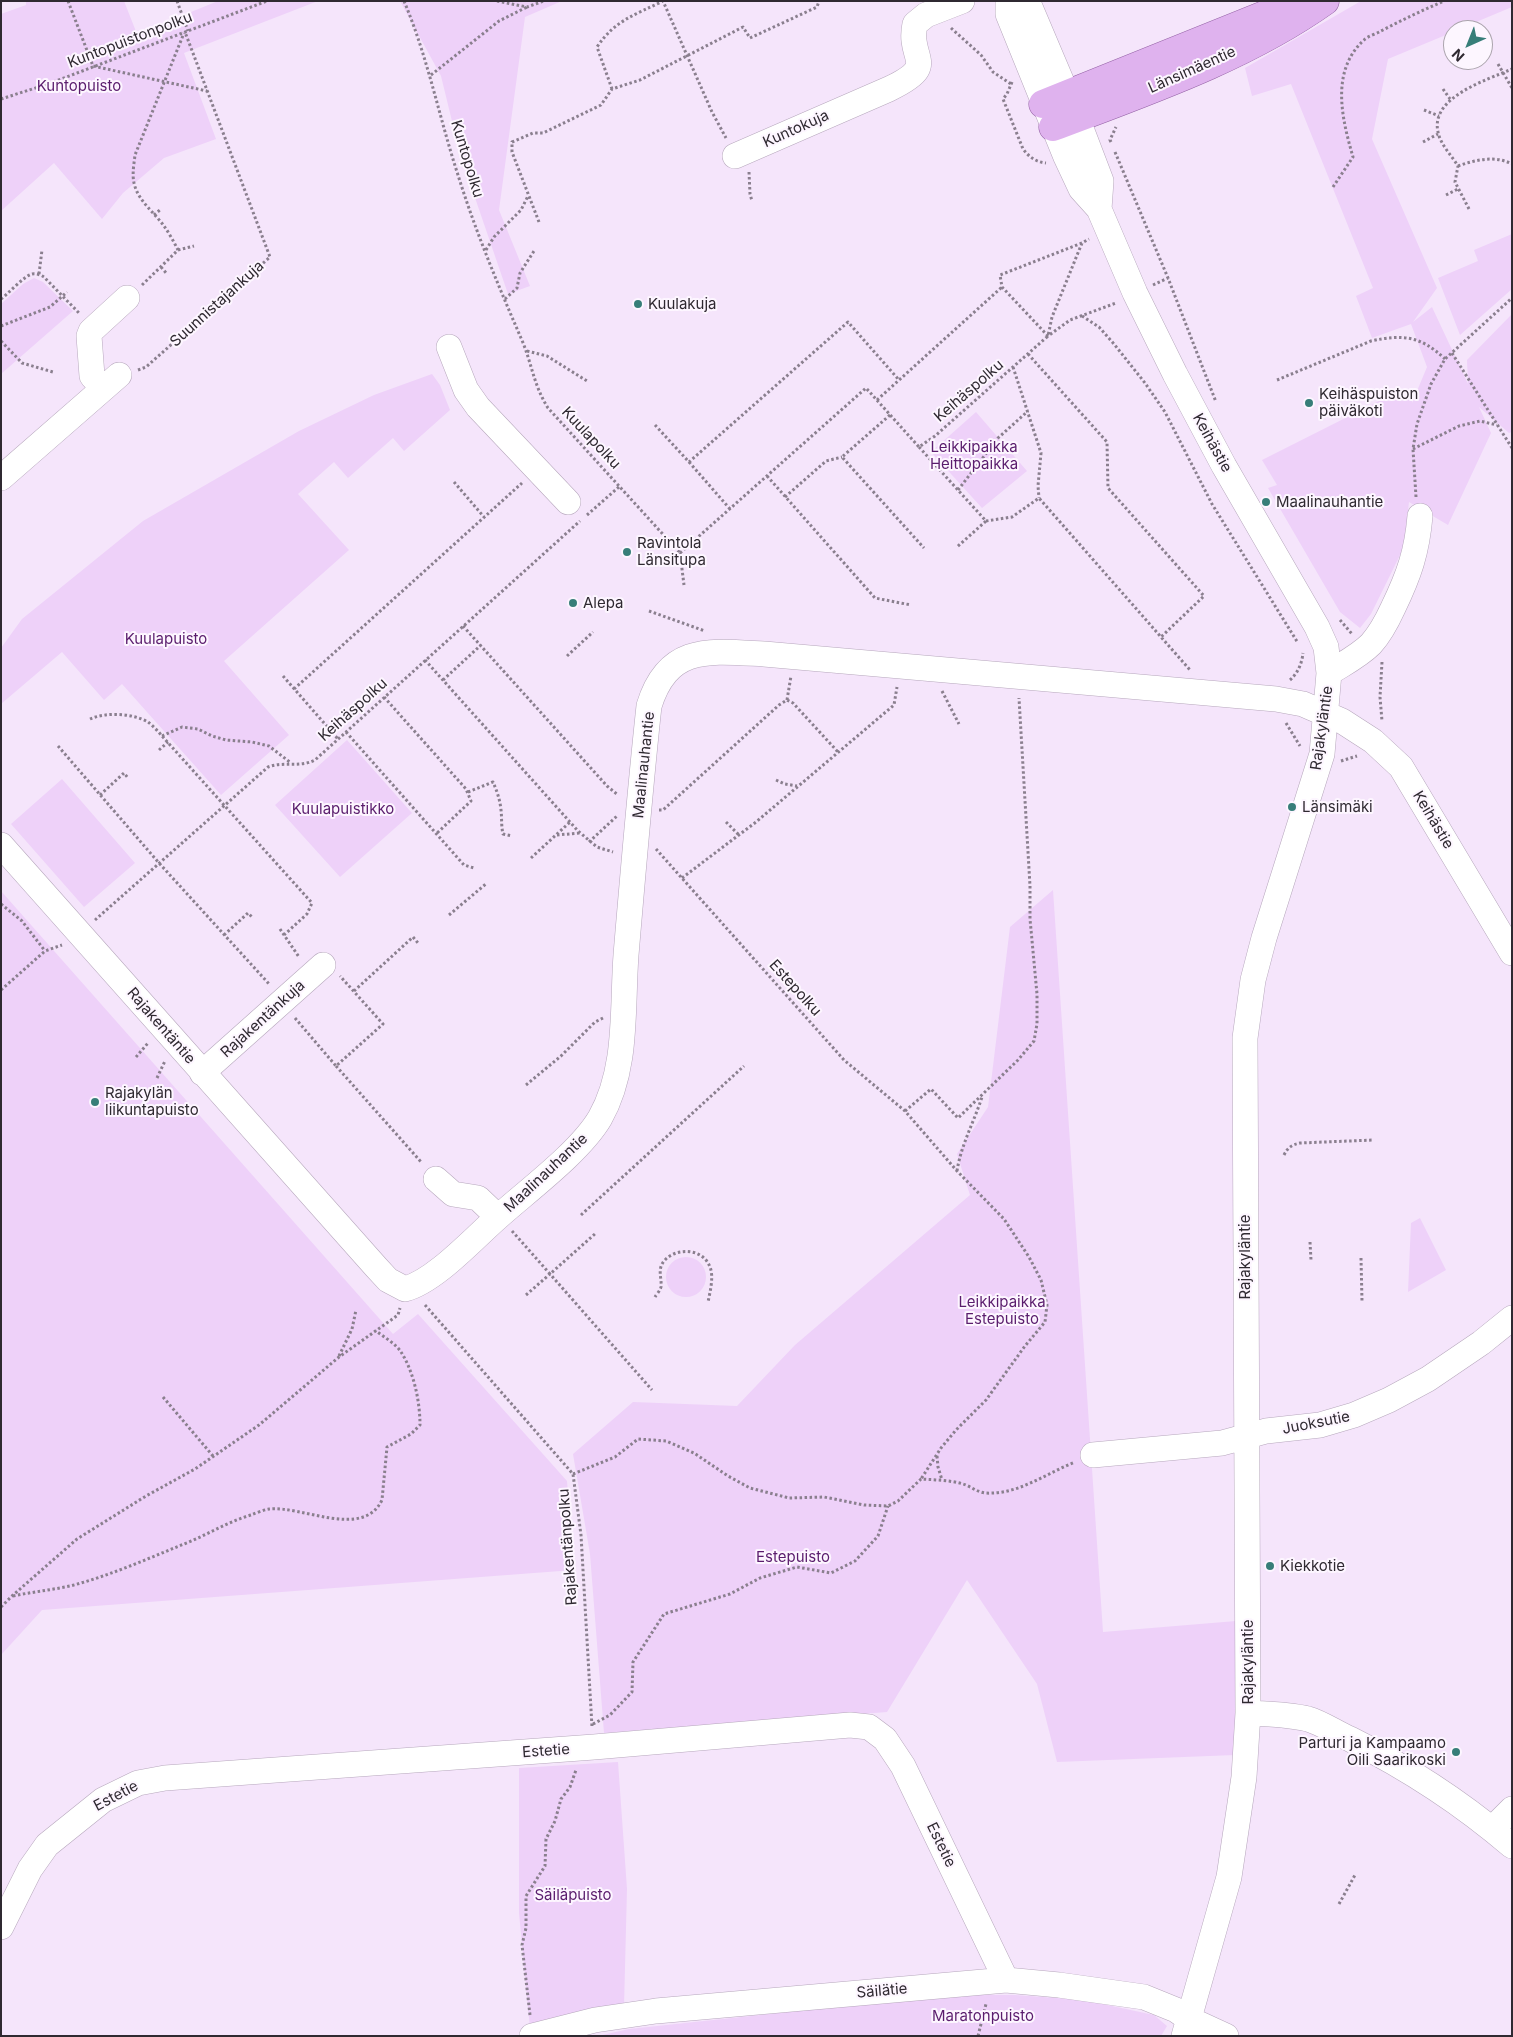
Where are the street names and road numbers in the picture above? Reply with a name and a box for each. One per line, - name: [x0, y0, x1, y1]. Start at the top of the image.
- street label: Kuntopuistonpolku: [65, 8, 195, 72]
- street label: Länsimäentie: [1146, 43, 1238, 97]
- street label: Kuntokuja: [760, 106, 832, 152]
- street label: Kuntopolku: [447, 118, 487, 200]
- street label: Suunnistajankuja: [166, 257, 268, 351]
- street label: Keihäspolku: [931, 356, 1007, 426]
- street label: Kuulapolku: [558, 403, 624, 473]
- street label: Keihästie: [1189, 410, 1235, 476]
- street label: Keihäspolku: [315, 675, 391, 745]
- street label: Rajakyläntie: [1307, 685, 1337, 771]
- street label: Maalinauhantie: [629, 711, 659, 819]
- street label: Keihästie: [1409, 788, 1457, 852]
- street label: Estepolku: [765, 956, 825, 1020]
- street label: Rajakentänkuja: [217, 977, 309, 1061]
- street label: Rajakentäntie: [123, 984, 199, 1068]
- street label: Maalinauhantie: [501, 1130, 591, 1216]
- street label: Rajakyläntie: [1236, 1215, 1254, 1299]
- street label: Juoksutie: [1281, 1408, 1351, 1438]
- street label: Rajakentänpolku: [555, 1488, 581, 1606]
- street label: Rajakyläntie: [1239, 1620, 1257, 1704]
- street label: Estetie: [522, 1740, 570, 1762]
- street label: Estetie: [91, 1777, 141, 1815]
- street label: Estetie: [922, 1820, 960, 1870]
- street label: Säilätie: [856, 1980, 908, 2002]

